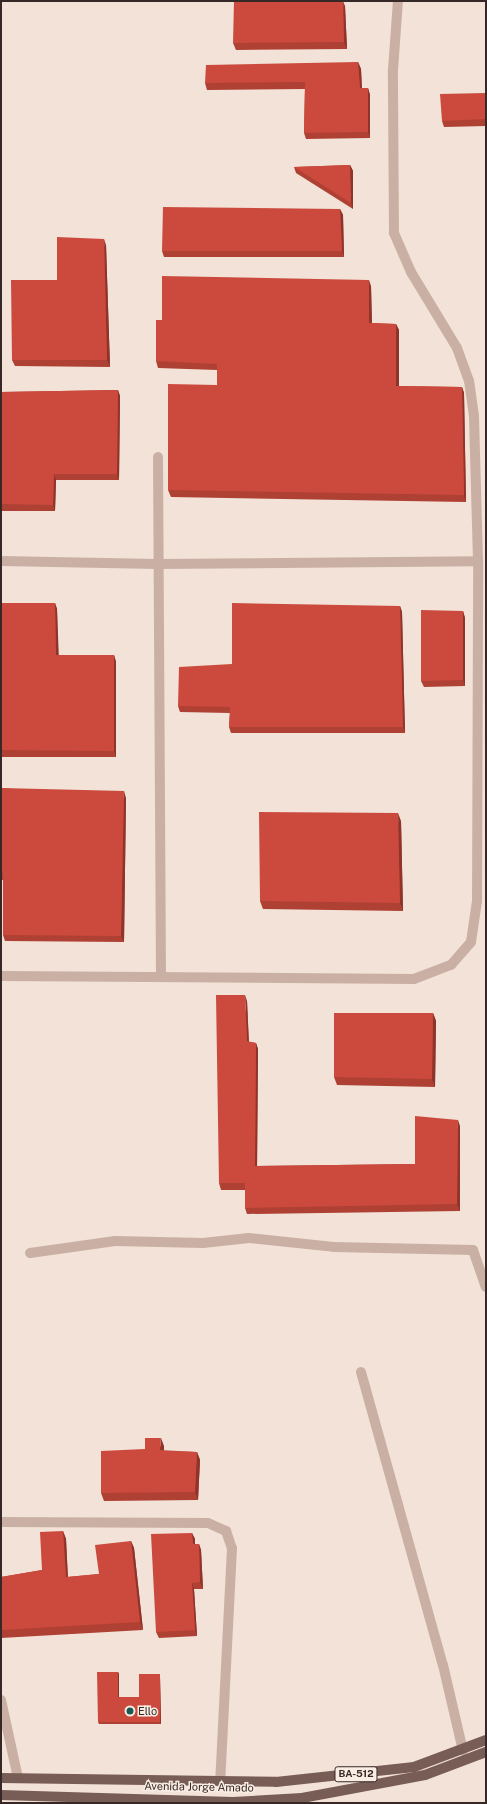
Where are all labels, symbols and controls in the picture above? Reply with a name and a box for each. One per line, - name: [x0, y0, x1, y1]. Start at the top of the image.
- place label: Ello: [138, 1704, 157, 1718]
- marker: Ello: [125, 1706, 135, 1716]
- road number: BA-512: [334, 1766, 378, 1782]
- street label: Avenida Jorge Amado: [144, 1779, 254, 1795]

